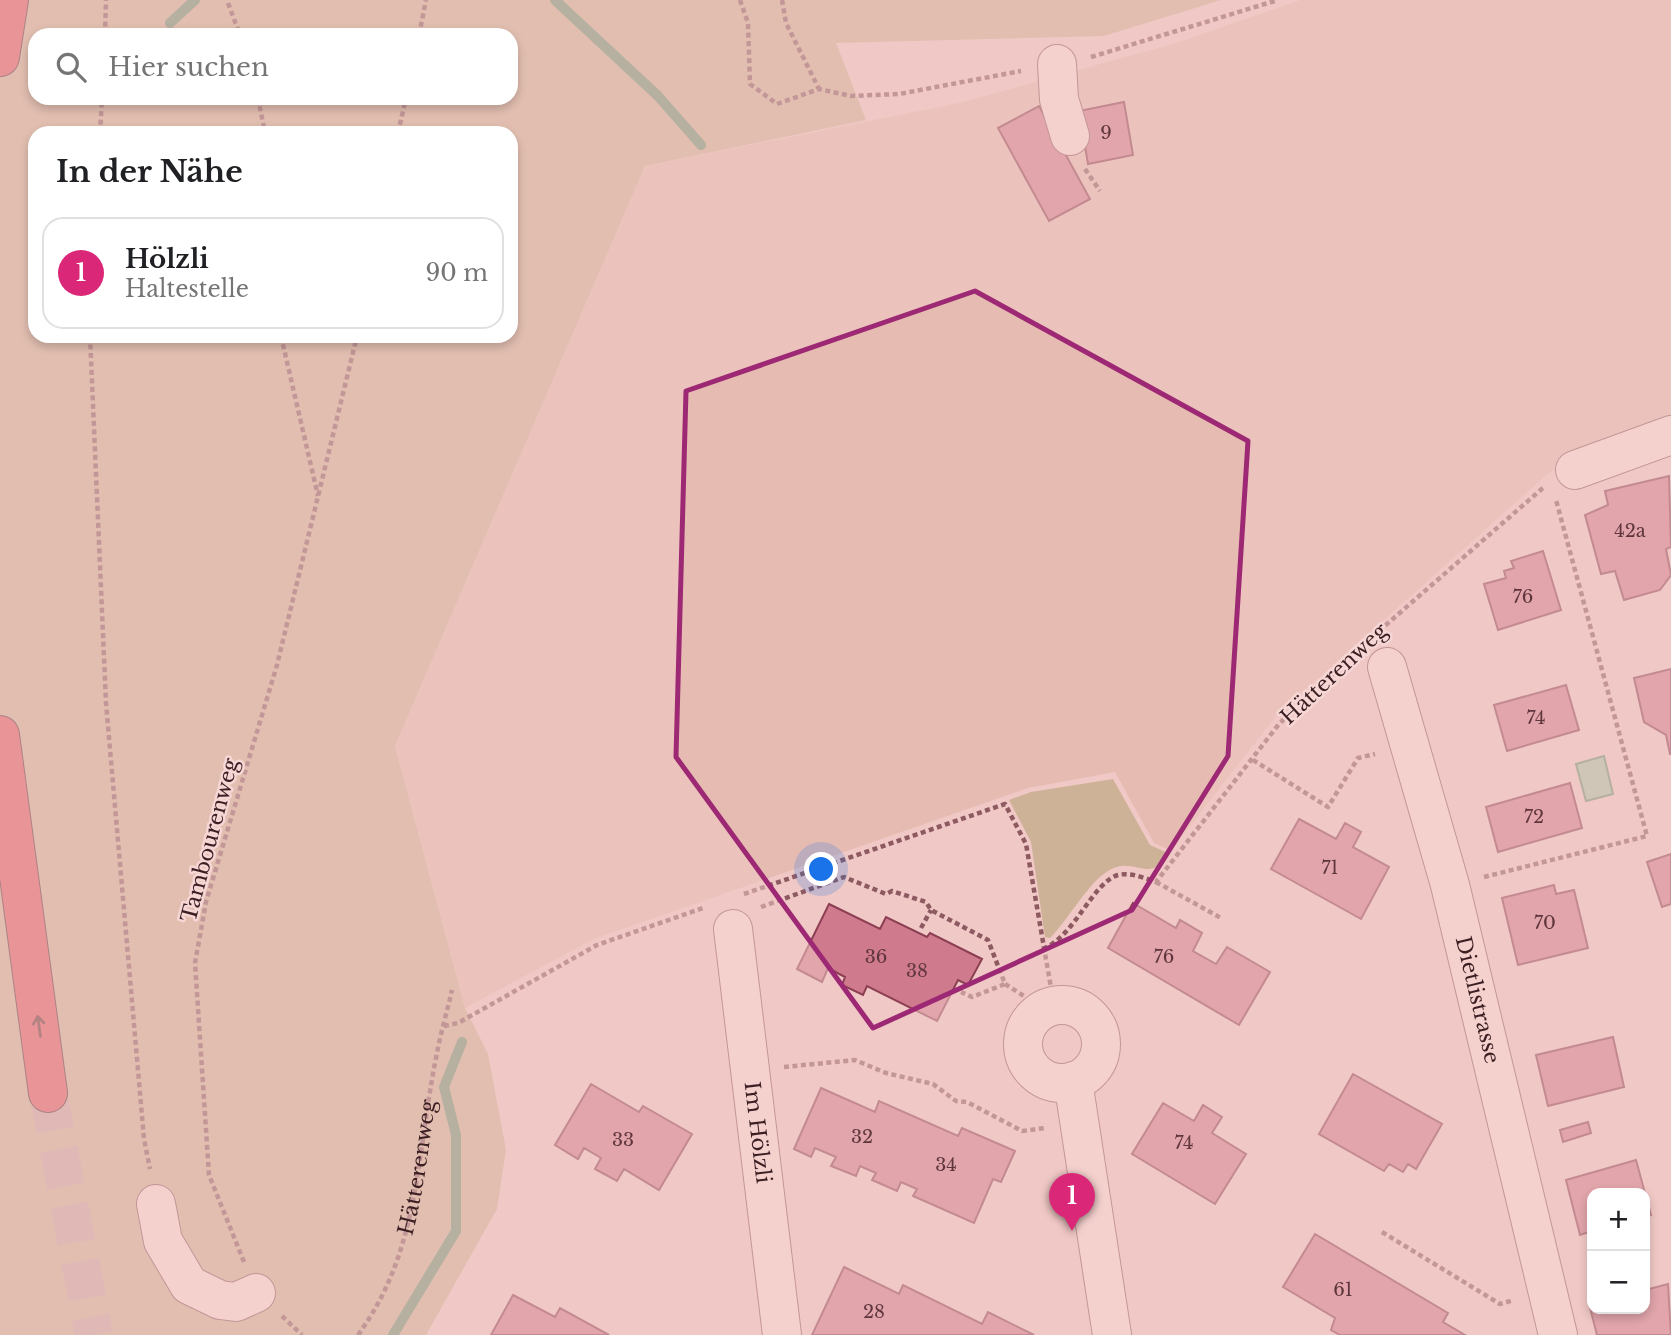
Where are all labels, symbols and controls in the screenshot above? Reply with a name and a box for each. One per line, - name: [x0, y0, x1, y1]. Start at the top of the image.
- search box: [28, 28, 518, 105]
- icon: search: [52, 48, 90, 86]
- text: Hier suchen: [108, 51, 269, 83]
- house number: 9: [1100, 122, 1112, 144]
- text: In der Nähe: [56, 153, 243, 190]
- text: Hölzli: [125, 243, 209, 275]
- text: 1: [76, 259, 86, 287]
- text: 90 m: [426, 259, 488, 287]
- text: Haltestelle: [125, 275, 249, 303]
- house number: 42a: [1614, 520, 1646, 542]
- house number: 76: [1513, 586, 1533, 608]
- street label: Hätterenweg: [1275, 617, 1393, 730]
- house number: 74: [1526, 707, 1546, 729]
- street label: Tambourenweg: [176, 755, 244, 925]
- house number: 72: [1524, 806, 1544, 828]
- your location: [804, 852, 838, 886]
- house number: 71: [1321, 857, 1339, 879]
- house number: 70: [1534, 912, 1556, 934]
- street label: Dietlistrasse: [1450, 934, 1505, 1066]
- house number: 36: [865, 946, 887, 968]
- house number: 76: [1154, 946, 1174, 968]
- house number: 38: [906, 960, 928, 982]
- one-way arrow: [32, 1015, 45, 1037]
- street label: Im Hölzli: [739, 1080, 777, 1185]
- street label: Hätterenweg: [393, 1097, 442, 1238]
- house number: 32: [851, 1126, 873, 1148]
- house number: 33: [612, 1129, 634, 1151]
- house number: 74: [1174, 1132, 1194, 1154]
- house number: 34: [935, 1154, 957, 1176]
- pin: 1: [1049, 1173, 1095, 1231]
- map controls: [1587, 1188, 1650, 1314]
- button: +: [1587, 1188, 1650, 1251]
- button: −: [1587, 1251, 1650, 1314]
- house number: 61: [1333, 1279, 1353, 1301]
- house number: 28: [863, 1301, 885, 1323]

